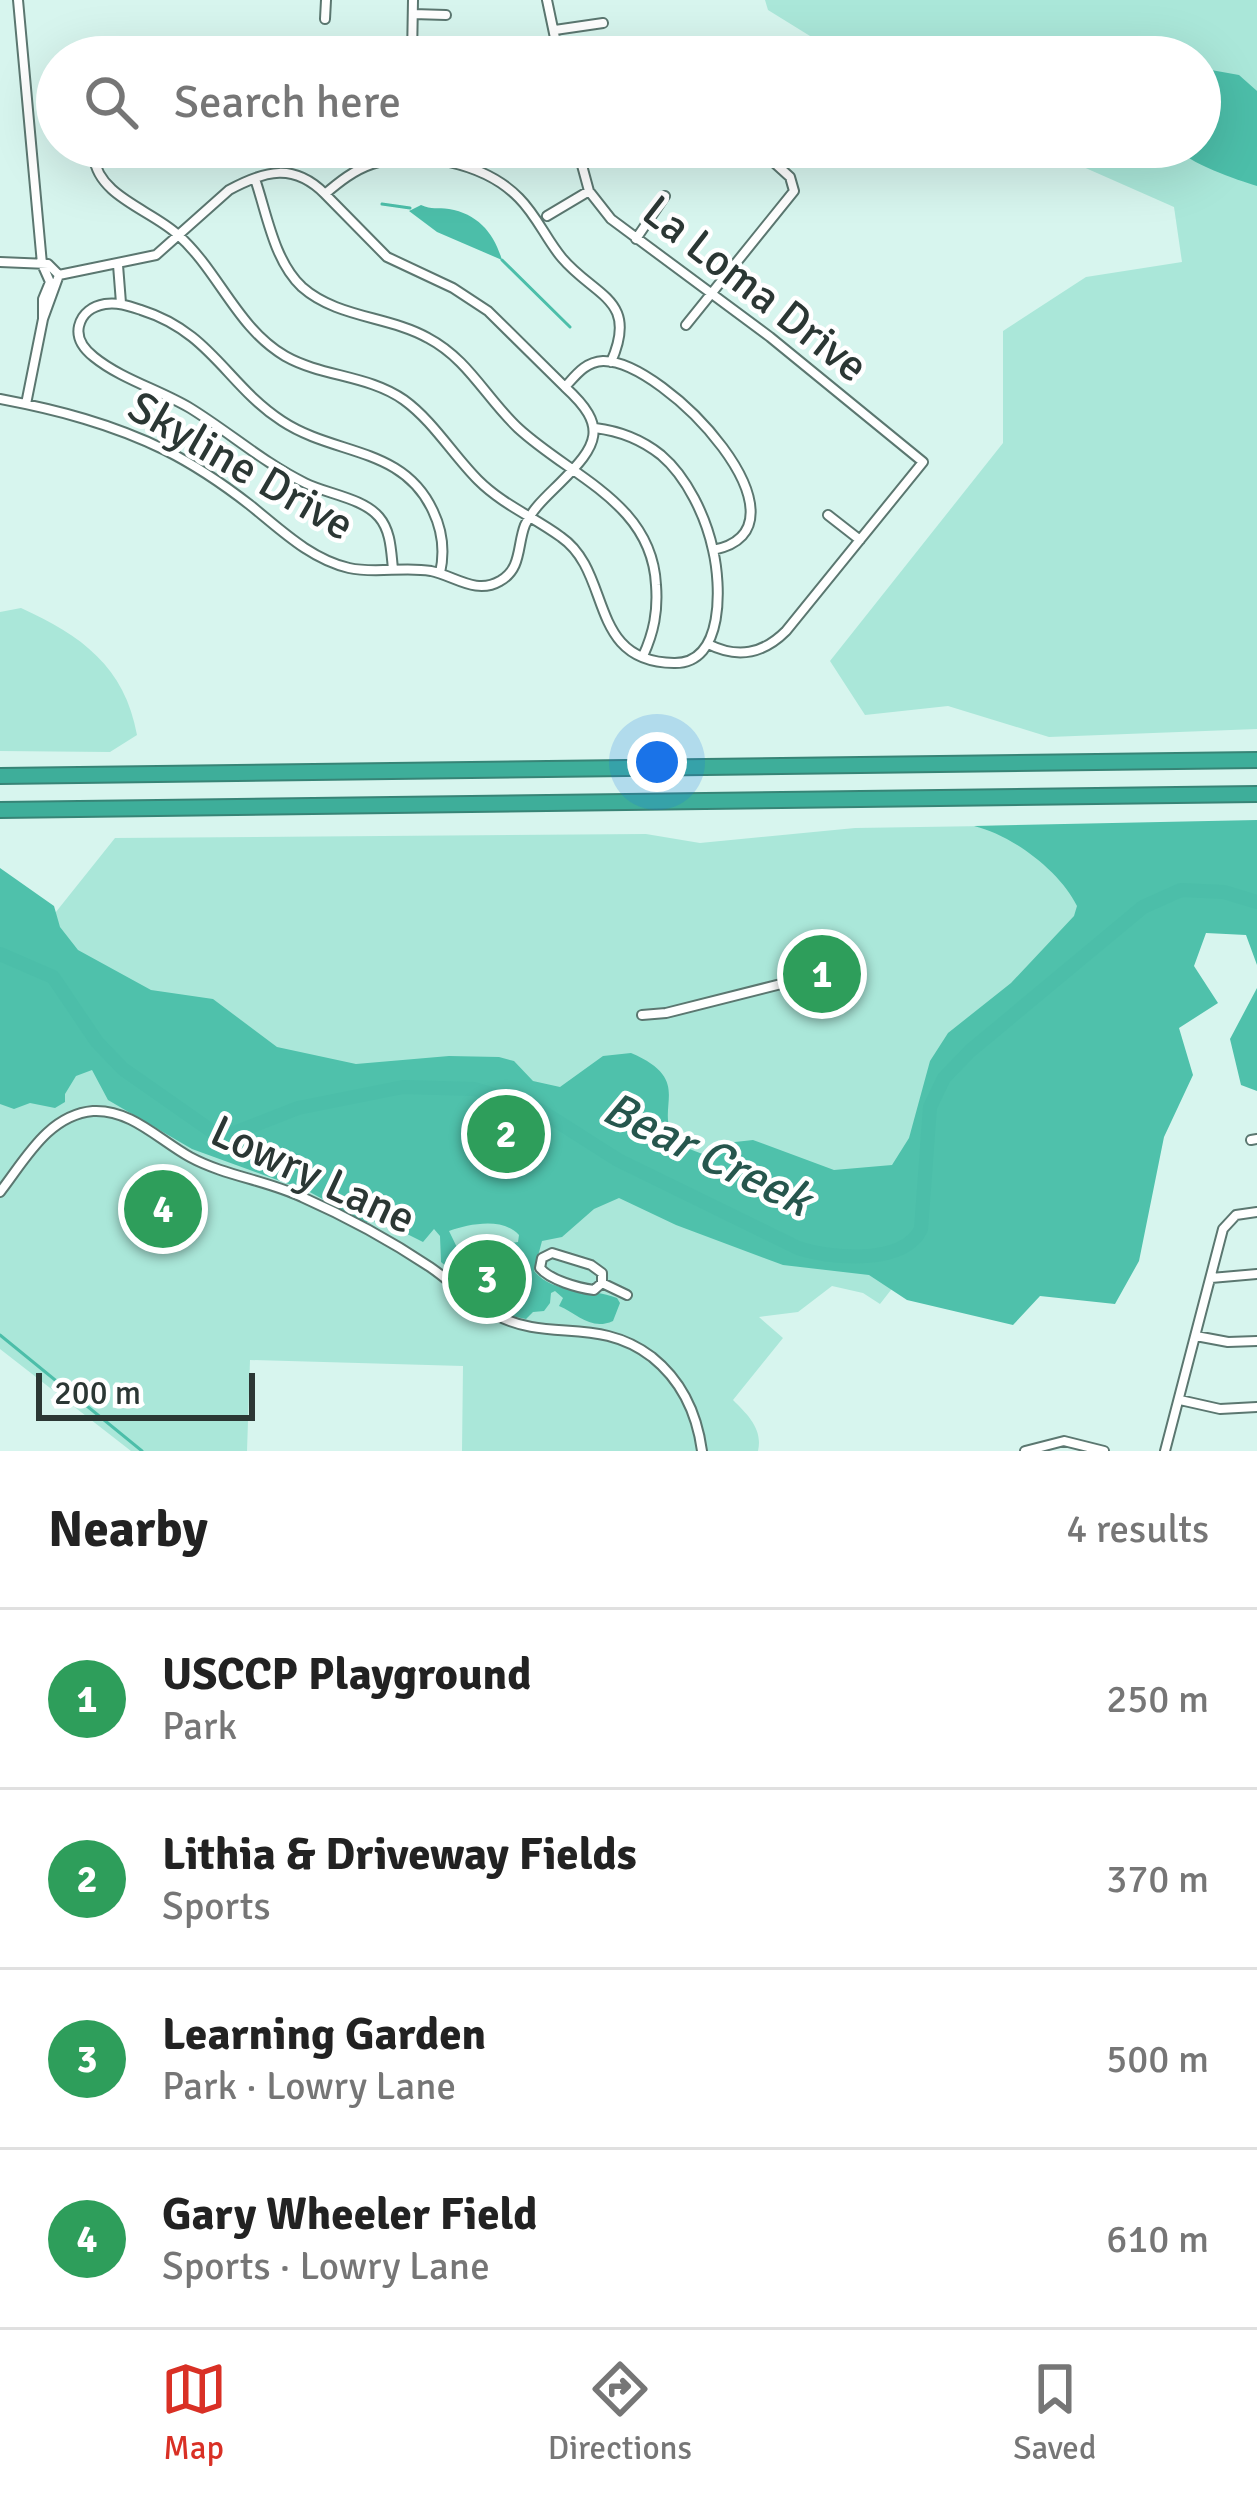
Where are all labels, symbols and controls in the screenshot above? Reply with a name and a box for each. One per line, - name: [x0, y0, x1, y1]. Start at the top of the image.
- search box: [36, 36, 1221, 168]
- icon: search: [78, 69, 144, 135]
- text: Search here: [174, 75, 401, 130]
- street label: La Loma Drive: [631, 184, 879, 394]
- street label: Skyline Drive: [118, 379, 364, 553]
- your location: [627, 732, 687, 792]
- pin: 1: [783, 929, 861, 1019]
- water label: Bear Creek: [594, 1078, 824, 1231]
- pin: 2: [467, 1089, 545, 1179]
- street label: Lowry Lane: [202, 1104, 424, 1246]
- pin: 4: [124, 1164, 202, 1254]
- pin: 3: [448, 1234, 526, 1324]
- scale bar: [36, 1367, 255, 1420]
- text: 200 m: [54, 1373, 141, 1414]
- text: Nearby: [48, 1498, 208, 1561]
- text: 4 results: [1066, 1505, 1209, 1553]
- text: USCCP Playground: [162, 1647, 531, 1702]
- text: 1: [76, 1675, 98, 1723]
- text: 250 m: [1106, 1675, 1209, 1723]
- text: Park: [162, 1702, 237, 1750]
- text: Lithia & Driveway Fields: [162, 1827, 637, 1882]
- text: 2: [76, 1855, 98, 1903]
- text: 370 m: [1106, 1855, 1209, 1903]
- text: Sports: [162, 1882, 271, 1930]
- text: Learning Garden: [162, 2007, 486, 2062]
- text: 3: [76, 2035, 98, 2083]
- text: 500 m: [1106, 2035, 1209, 2083]
- text: Park · Lowry Lane: [162, 2062, 456, 2110]
- text: Gary Wheeler Field: [162, 2187, 538, 2242]
- text: 4: [76, 2215, 98, 2263]
- text: 610 m: [1106, 2215, 1209, 2263]
- text: Sports · Lowry Lane: [162, 2242, 490, 2290]
- tab: Map: [161, 2356, 227, 2469]
- tab: Directions: [548, 2356, 692, 2469]
- tab: Saved: [1013, 2356, 1096, 2469]

